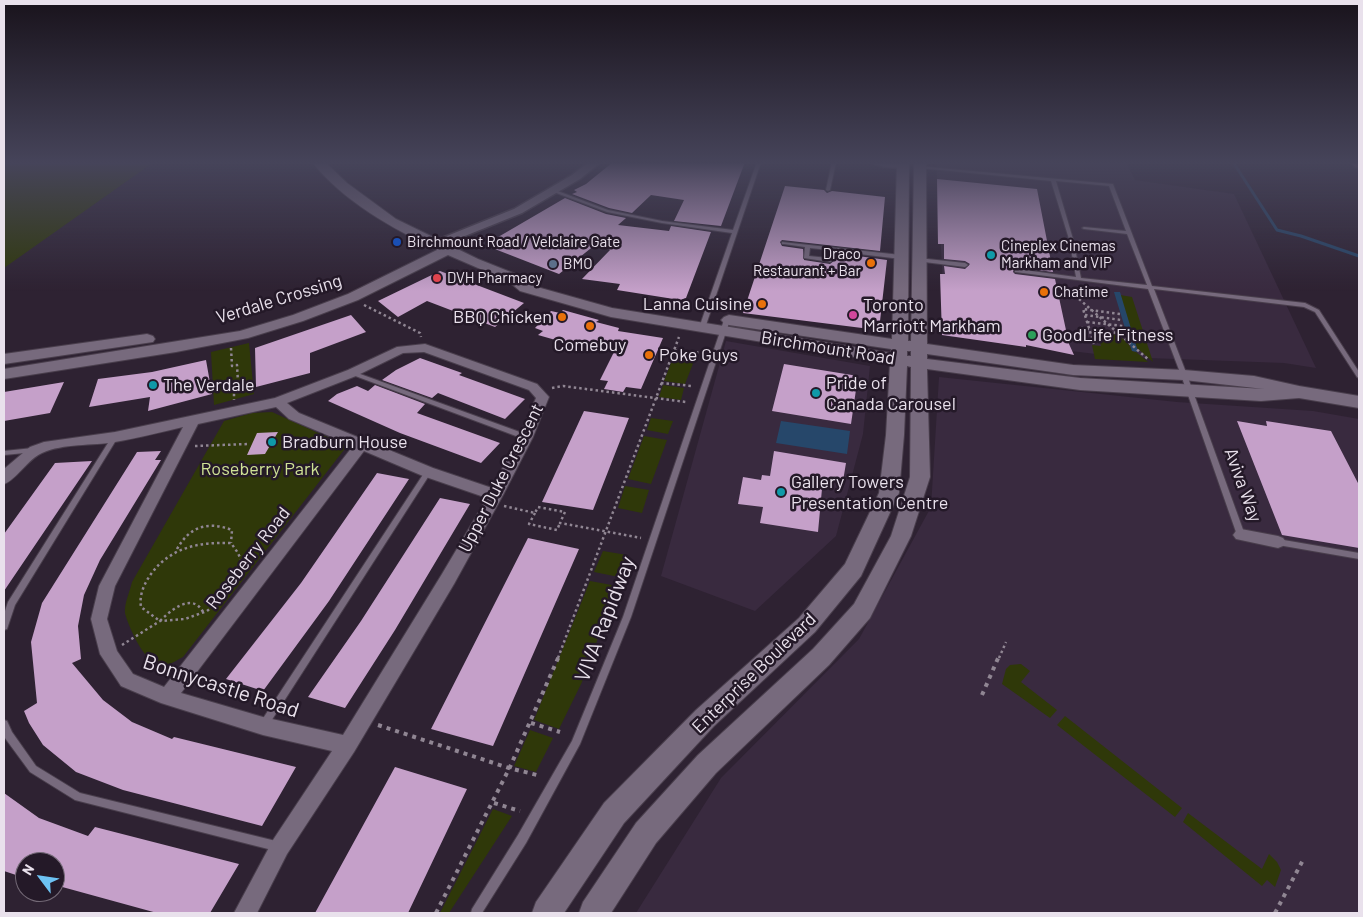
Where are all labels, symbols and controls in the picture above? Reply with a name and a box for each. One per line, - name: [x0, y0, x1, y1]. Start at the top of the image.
- place label: Birchmount Road / Velclaire Gate: [407, 233, 620, 251]
- marker: Birchmount Road / Velclaire Gate: [391, 236, 403, 248]
- place label: Cineplex Cinemas Markham and VIP: [1001, 237, 1116, 272]
- place label: Draco Restaurant + Bar: [753, 245, 861, 280]
- marker: Cineplex Cinemas Markham and VIP: [985, 249, 997, 261]
- place label: BMO: [563, 255, 592, 273]
- marker: Draco Restaurant + Bar: [865, 257, 877, 269]
- marker: BMO: [547, 258, 559, 270]
- place label: DVH Pharmacy: [447, 269, 542, 287]
- street label: Verdale Crossing: [214, 270, 344, 328]
- marker: DVH Pharmacy: [431, 272, 443, 284]
- place label: Chatime: [1054, 283, 1108, 301]
- marker: Chatime: [1038, 286, 1050, 298]
- place label: Lanna Cuisine: [643, 293, 752, 315]
- place label: Toronto Marriott Markham: [863, 294, 1001, 336]
- marker: Lanna Cuisine: [756, 298, 768, 310]
- place label: BBQ Chicken: [453, 306, 552, 328]
- marker: Toronto Marriott Markham: [847, 309, 859, 321]
- marker: BBQ Chicken: [556, 311, 568, 323]
- marker: Comebuy: [584, 320, 596, 332]
- place label: GoodLife Fitness: [1042, 324, 1173, 346]
- street label: Birchmount Road: [760, 327, 896, 369]
- marker: GoodLife Fitness: [1026, 329, 1038, 341]
- place label: Comebuy: [554, 334, 626, 356]
- place label: Poke Guys: [659, 344, 738, 366]
- marker: Poke Guys: [643, 349, 655, 361]
- place label: Pride of Canada Carousel: [826, 372, 956, 414]
- place label: The Verdale: [163, 374, 255, 396]
- marker: The Verdale: [147, 379, 159, 391]
- marker: Pride of Canada Carousel: [810, 387, 822, 399]
- street label: Upper Duke Crescent: [454, 400, 548, 556]
- place label: Bradburn House: [282, 431, 408, 453]
- marker: Bradburn House: [266, 436, 278, 448]
- street label: Aviva Way: [1220, 445, 1266, 525]
- park label: Roseberry Park: [200, 458, 320, 480]
- place label: Gallery Towers Presentation Centre: [791, 471, 948, 514]
- marker: Gallery Towers Presentation Centre: [775, 486, 787, 498]
- street label: Roseberry Road: [201, 503, 295, 613]
- street label: VIVA Rapidway: [570, 553, 640, 685]
- street label: Enterprise Boulevard: [687, 608, 821, 738]
- street label: Bonnycastle Road: [140, 649, 302, 723]
- north arrow: [15, 852, 65, 902]
- text: N: [18, 861, 37, 878]

